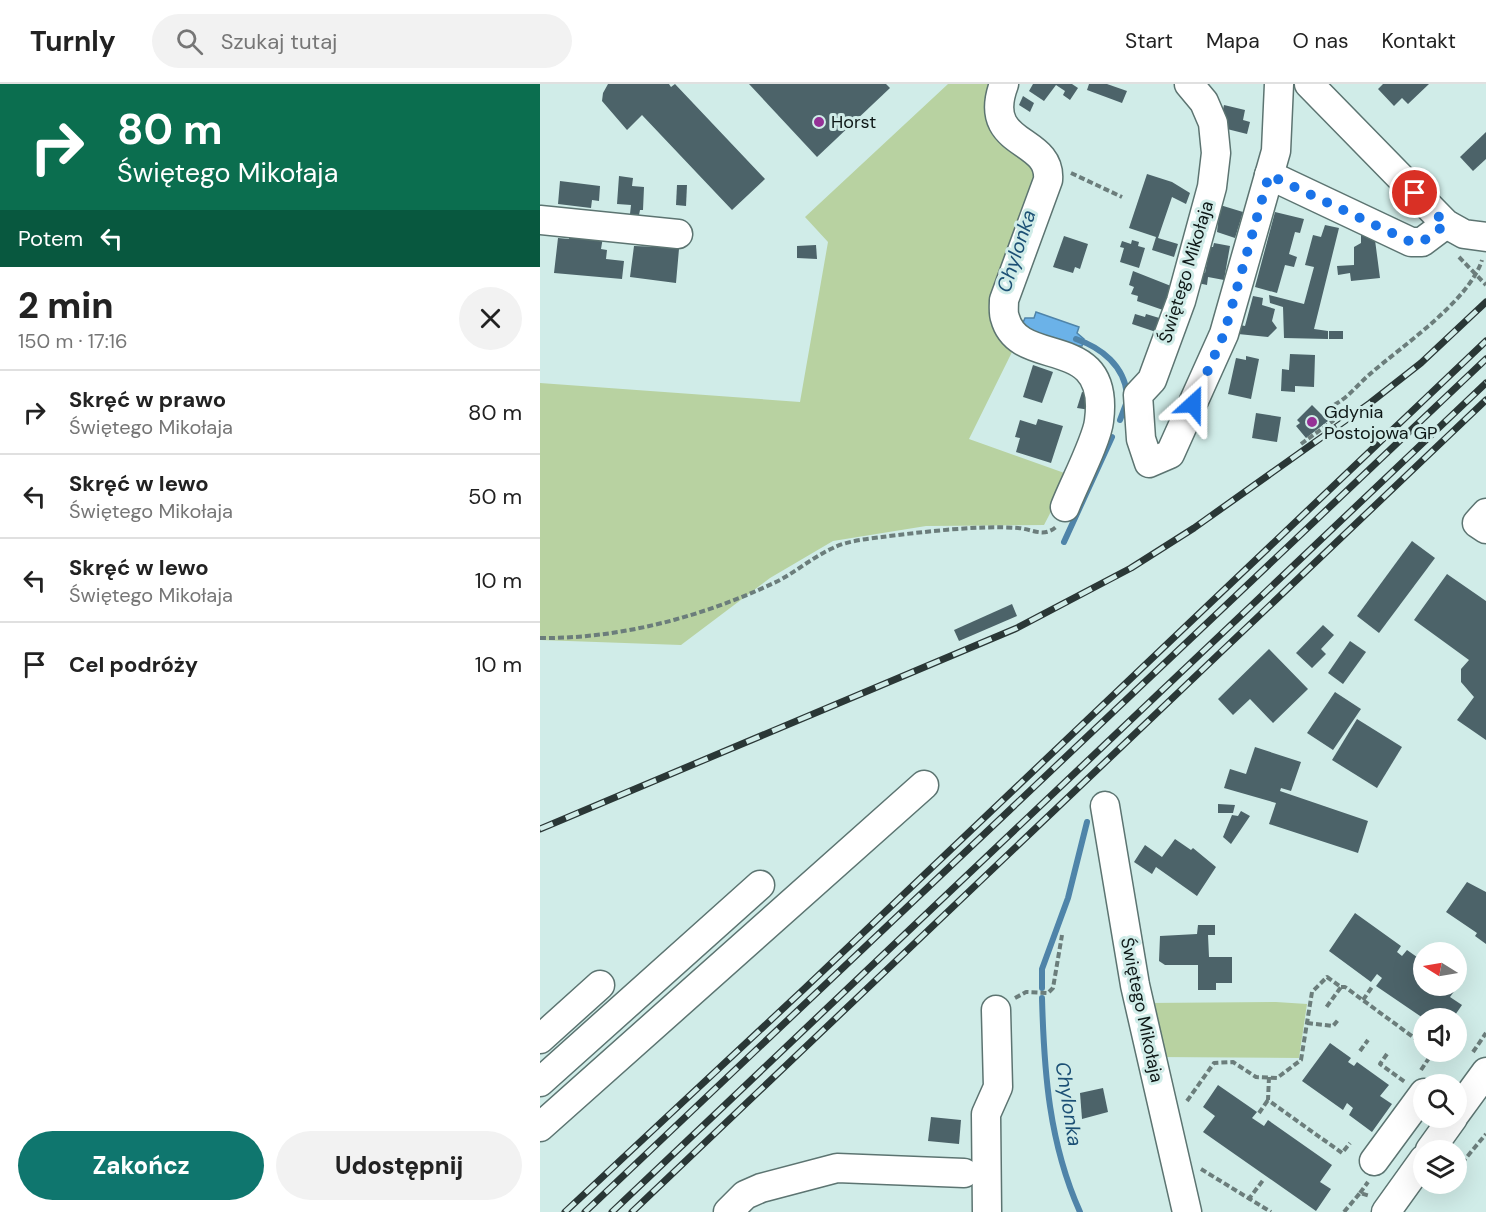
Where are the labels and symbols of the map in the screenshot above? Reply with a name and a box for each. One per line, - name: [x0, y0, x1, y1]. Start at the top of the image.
- place label: Horst: [831, 110, 876, 134]
- marker: Horst: [812, 115, 826, 129]
- pin: [1389, 167, 1440, 218]
- street label: Świętego Mikołaja: [1153, 198, 1219, 346]
- water label: Chylonka: [990, 206, 1042, 296]
- position arrow: [1161, 372, 1225, 436]
- place label: Gdynia Postojowa GP: [1324, 400, 1438, 445]
- marker: Gdynia Postojowa GP: [1305, 415, 1319, 429]
- street label: Świętego Mikołaja: [1115, 935, 1169, 1085]
- north arrow: [1413, 942, 1467, 996]
- water label: Chylonka: [1049, 1060, 1089, 1148]

